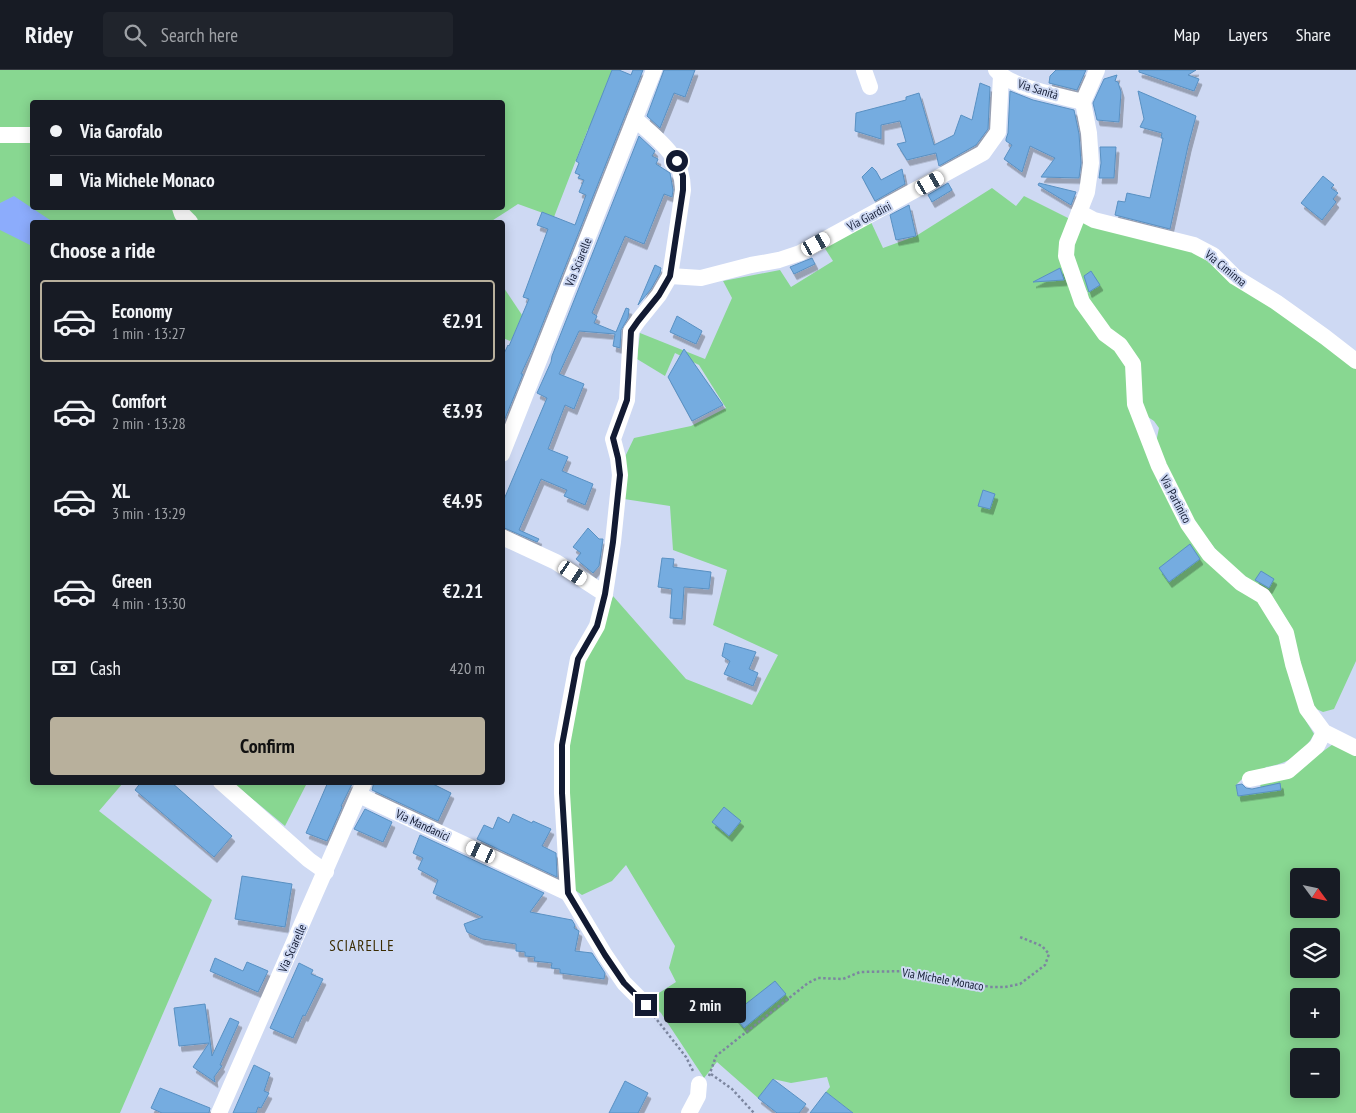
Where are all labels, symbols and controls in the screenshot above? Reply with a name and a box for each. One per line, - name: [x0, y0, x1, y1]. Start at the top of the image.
- search box: [103, 12, 453, 57]
- text: Ridey: [25, 19, 73, 50]
- icon: search: [121, 21, 149, 49]
- text: Search here: [161, 23, 238, 47]
- text: Map: [1174, 23, 1200, 46]
- text: Layers: [1228, 23, 1268, 46]
- text: Share: [1296, 23, 1331, 46]
- street label: Via Sanità: [1015, 75, 1060, 102]
- text: Via Garofalo: [80, 119, 163, 143]
- route start: [666, 150, 688, 172]
- text: Via Michele Monaco: [80, 168, 215, 192]
- car: [913, 169, 946, 197]
- street label: Via Giardini: [844, 198, 894, 234]
- car: [799, 230, 832, 258]
- street label: Via Sciarelle: [561, 235, 595, 289]
- text: Choose a ride: [50, 236, 155, 264]
- street label: Via Ciminna: [1201, 246, 1250, 289]
- icon: car: [52, 299, 97, 344]
- text: Economy: [112, 299, 172, 323]
- text: €2.91: [443, 309, 483, 333]
- text: 1 min · 13:27: [112, 323, 186, 343]
- icon: car: [52, 389, 97, 434]
- text: Comfort: [112, 389, 166, 413]
- text: €3.93: [443, 399, 483, 423]
- text: 2 min · 13:28: [112, 413, 186, 433]
- street label: Via Partinico: [1157, 472, 1195, 525]
- icon: car: [52, 479, 97, 524]
- text: XL: [112, 479, 130, 503]
- text: €4.95: [443, 489, 483, 513]
- text: 3 min · 13:29: [112, 503, 186, 523]
- car: [556, 558, 589, 588]
- icon: car: [52, 569, 97, 614]
- text: Green: [112, 569, 152, 593]
- text: €2.21: [443, 579, 483, 603]
- text: 4 min · 13:30: [112, 593, 186, 613]
- icon: cash: [50, 654, 78, 682]
- text: Cash: [90, 656, 121, 680]
- text: 420 m: [450, 658, 485, 678]
- button: Confirm: [50, 717, 485, 775]
- street label: Via Mandanici: [393, 806, 452, 844]
- car: [464, 839, 497, 865]
- north arrow: [1290, 868, 1340, 918]
- map controls: [1290, 868, 1340, 1098]
- street label: Via Sciarelle: [274, 922, 309, 975]
- button: layers: [1290, 928, 1340, 978]
- district label: SCIARELLE: [329, 936, 395, 955]
- street label: Via Michele Monaco: [900, 964, 985, 994]
- callout: 2 min: [664, 988, 746, 1022]
- button: +: [1290, 988, 1340, 1038]
- route end: [635, 994, 657, 1016]
- text: 2 min: [689, 995, 721, 1015]
- button: −: [1290, 1048, 1340, 1098]

